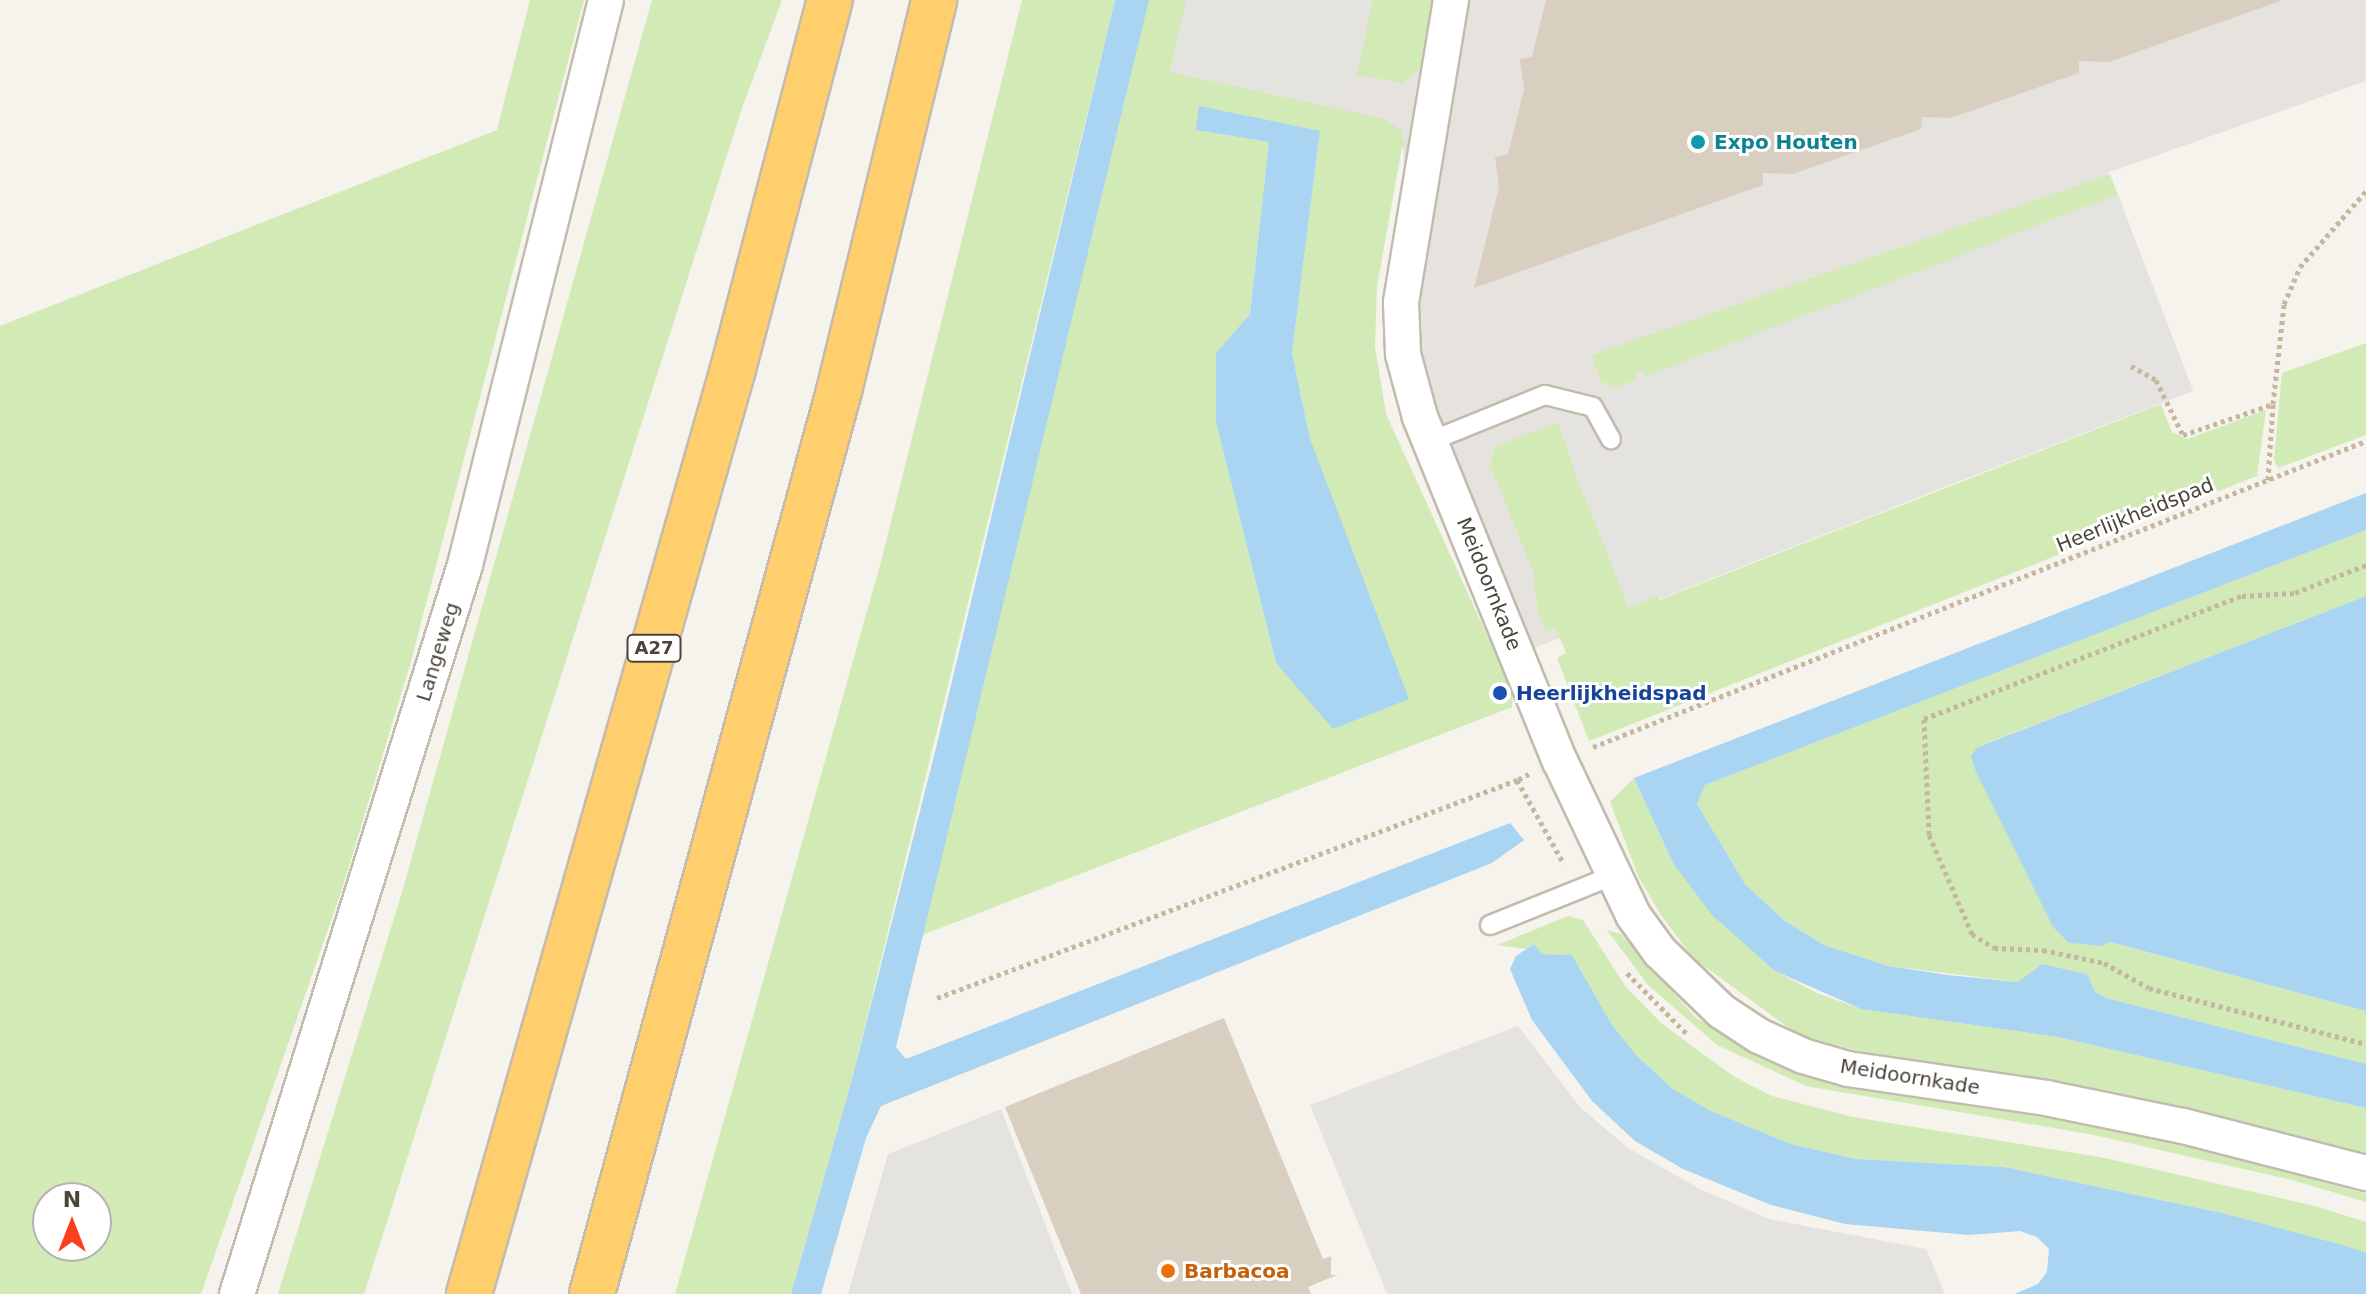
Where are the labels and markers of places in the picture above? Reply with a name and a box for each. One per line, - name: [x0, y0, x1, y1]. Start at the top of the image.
- place label: Expo Houten: [1714, 130, 1858, 154]
- marker: Expo Houten: [1689, 133, 1707, 151]
- place label: Heerlijkheidspad: [1516, 681, 1707, 705]
- marker: Heerlijkheidspad: [1491, 684, 1509, 702]
- place label: Barbacoa: [1184, 1259, 1290, 1283]
- marker: Barbacoa: [1159, 1262, 1177, 1280]

